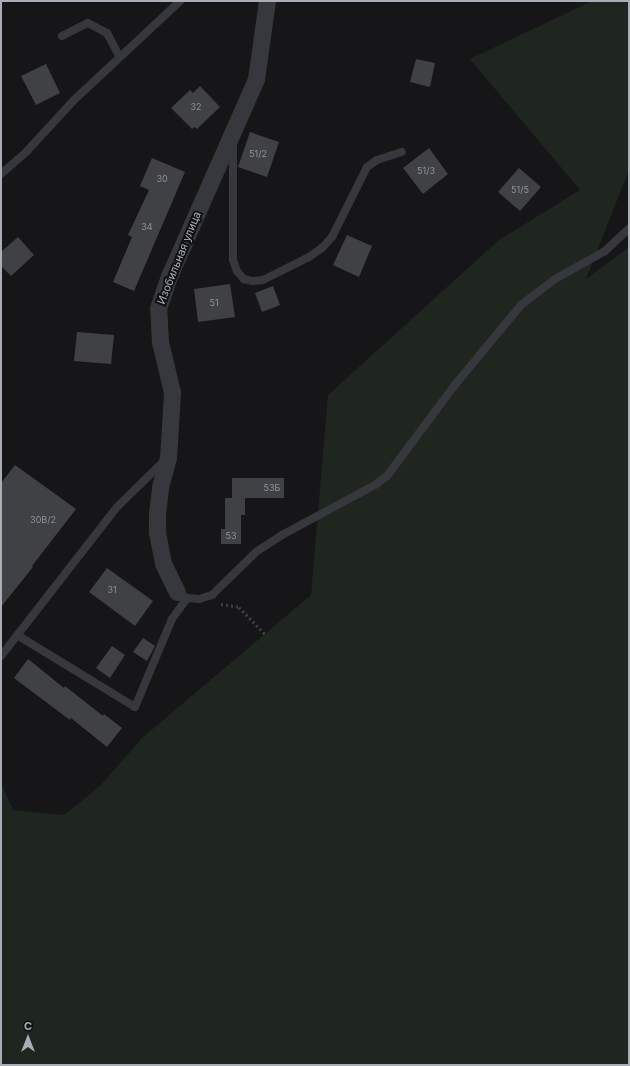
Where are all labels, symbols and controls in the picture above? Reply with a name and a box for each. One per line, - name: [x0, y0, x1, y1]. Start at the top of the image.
- house number: 32: [190, 102, 202, 112]
- house number: 51/2: [249, 149, 267, 159]
- house number: 51/3: [417, 166, 435, 176]
- house number: 30: [156, 174, 168, 184]
- house number: 51/5: [511, 185, 529, 195]
- street label: Изобильная улица: [154, 210, 204, 306]
- house number: 34: [141, 222, 153, 232]
- house number: 51: [209, 298, 219, 308]
- house number: 53Б: [264, 483, 280, 493]
- house number: 30В/2: [30, 515, 56, 525]
- house number: 53: [225, 531, 237, 541]
- house number: 31: [107, 585, 117, 595]
- north arrow: [8, 1018, 48, 1058]
- text: С: [24, 1019, 32, 1033]

